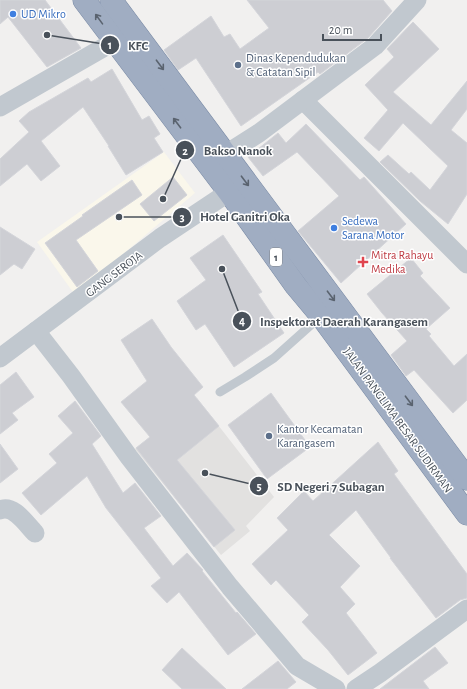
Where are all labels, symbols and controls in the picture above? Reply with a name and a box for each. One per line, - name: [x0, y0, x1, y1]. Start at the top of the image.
- place label: UD Mikro: [21, 8, 66, 20]
- marker: UD Mikro: [8, 9, 18, 19]
- one-way arrow: [94, 14, 103, 25]
- scale bar: [323, 16, 381, 42]
- text: 20 m: [329, 24, 352, 36]
- callout: KFC: [100, 33, 156, 58]
- text: 1: [108, 39, 112, 51]
- text: KFC: [128, 40, 148, 53]
- place label: Dinas Kependudukan & Catatan Sipil: [246, 52, 346, 78]
- one-way arrow: [155, 59, 164, 70]
- marker: Dinas Kependudukan & Catatan Sipil: [233, 60, 243, 70]
- one-way arrow: [173, 117, 181, 128]
- callout: Bakso Nanok: [175, 138, 280, 163]
- text: 2: [182, 145, 188, 157]
- text: Bakso Nanok: [204, 145, 273, 158]
- one-way arrow: [241, 175, 250, 186]
- callout: Hotel Ganitri Oka: [172, 204, 298, 229]
- text: 3: [179, 211, 185, 223]
- text: Hotel Ganitri Oka: [200, 211, 290, 224]
- place label: Sedewa Sarana Motor: [342, 215, 404, 241]
- marker: Sedewa Sarana Motor: [329, 223, 339, 233]
- road number: 1: [270, 248, 282, 266]
- street label: GANG SEROJA: [83, 249, 145, 299]
- place label: Mitra Rahayu Medika: [371, 249, 433, 275]
- marker: Mitra Rahayu Medika: [358, 257, 368, 267]
- one-way arrow: [327, 291, 335, 302]
- callout: Inspektorat Daerah Karangasem: [232, 309, 436, 334]
- text: 4: [239, 315, 245, 327]
- text: Inspektorat Daerah Karangasem: [260, 316, 428, 329]
- street label: JALAN PANGLIMA BESAR SUDIRMAN: [341, 345, 455, 495]
- one-way arrow: [404, 395, 413, 406]
- place label: Kantor Kecamatan Karangasem: [277, 423, 363, 449]
- marker: Kantor Kecamatan Karangasem: [264, 431, 274, 441]
- callout: SD Negeri 7 Subagan: [249, 474, 393, 499]
- text: 5: [256, 480, 262, 492]
- text: SD Negeri 7 Subagan: [277, 481, 385, 494]

